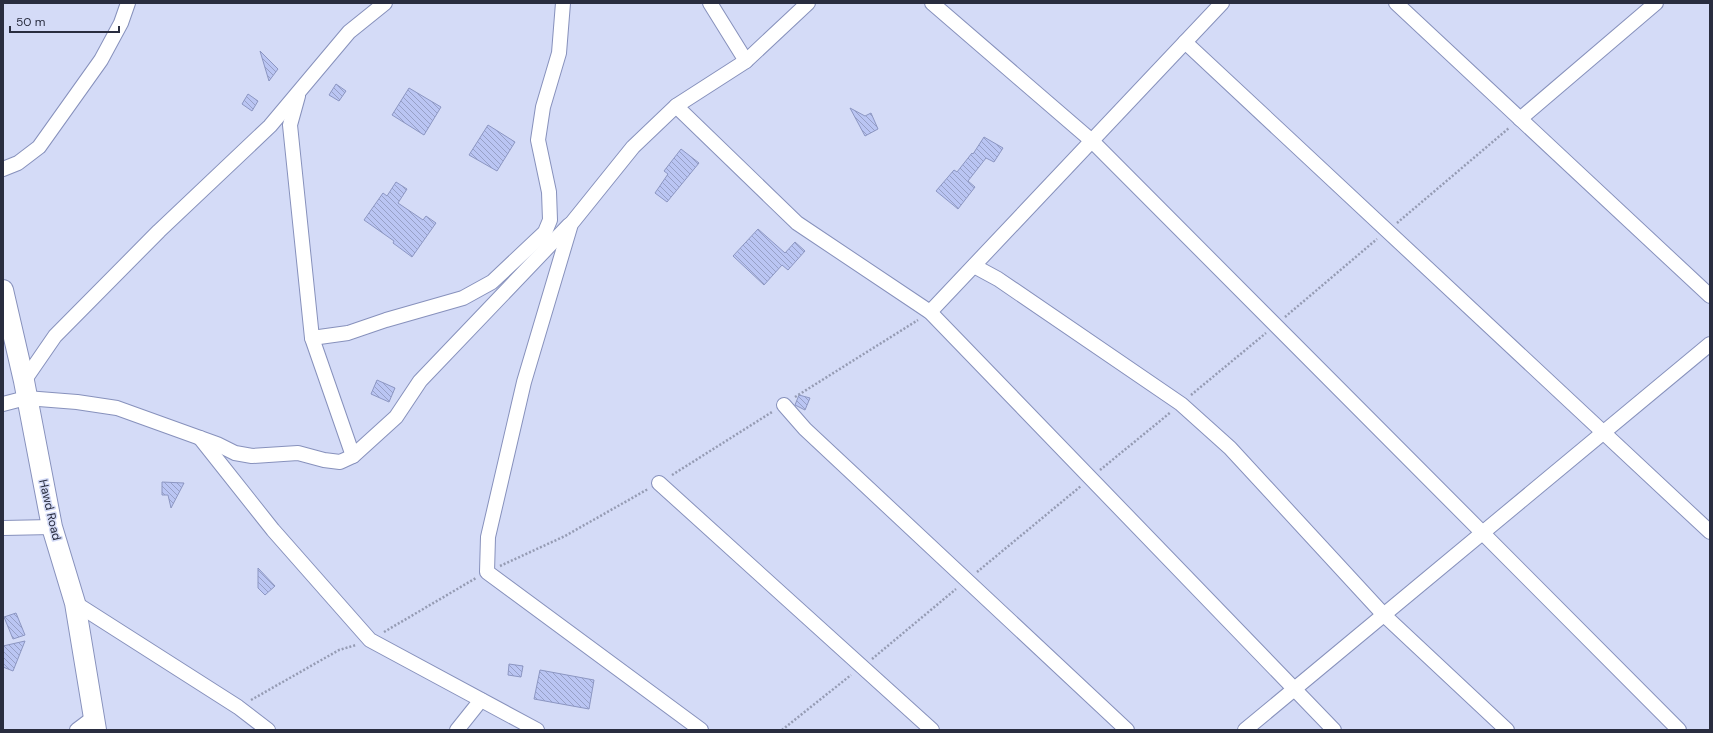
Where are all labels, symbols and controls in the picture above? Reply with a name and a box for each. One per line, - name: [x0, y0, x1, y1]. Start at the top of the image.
- scale bar: [10, 8, 119, 34]
- text: 50 m: [16, 14, 45, 30]
- street label: Hawd Road: [35, 478, 65, 542]

